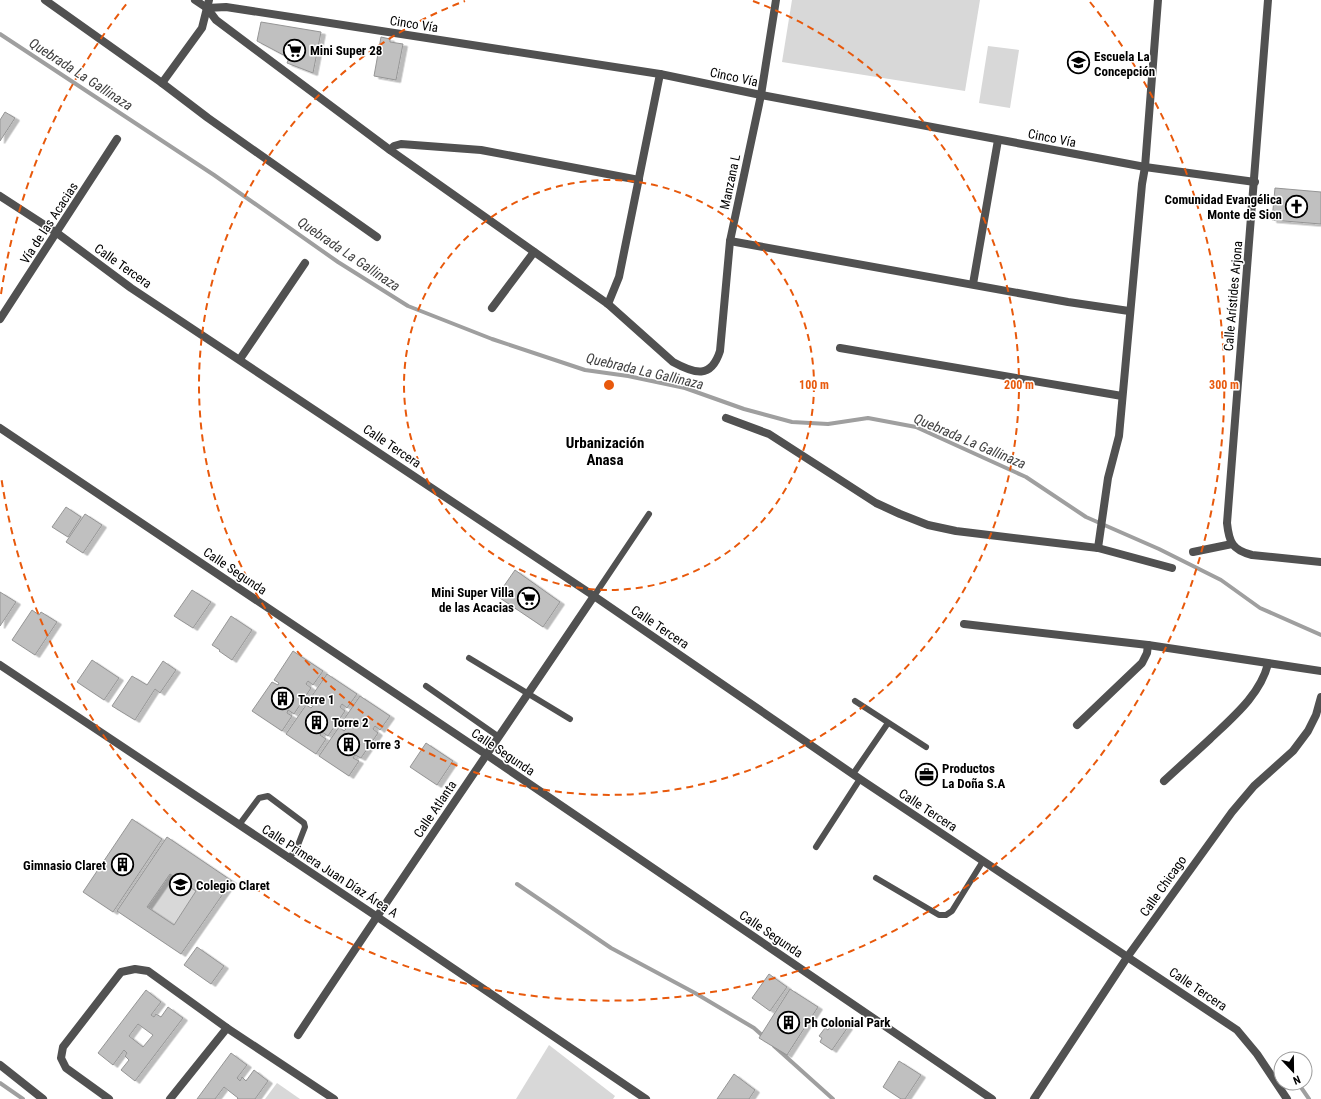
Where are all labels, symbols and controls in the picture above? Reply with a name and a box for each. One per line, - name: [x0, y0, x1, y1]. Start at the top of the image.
- street label: Cinco Vía: [389, 13, 439, 35]
- water label: Quebrada La Gallinaza: [26, 35, 136, 113]
- supermarket icon: Mini Super 28: [282, 37, 308, 63]
- place label: Mini Super 28: [310, 43, 382, 58]
- place label: Escuela La Concepción: [1094, 49, 1155, 79]
- school or university icon: Escuela La Concepción: [1066, 50, 1092, 76]
- street label: Cinco Vía: [709, 65, 759, 89]
- street label: Cinco Vía: [1027, 126, 1077, 150]
- street label: Manzana L: [717, 153, 743, 211]
- street label: Vía de las Acacias: [17, 179, 81, 267]
- place label: Comunidad Evangélica Monte de Sion: [1165, 192, 1282, 222]
- church icon: Comunidad Evangélica Monte de Sion: [1284, 193, 1310, 219]
- water label: Quebrada La Gallinaza: [295, 214, 403, 294]
- street label: Calle Arístides Arjona: [1221, 240, 1245, 352]
- street label: Calle Tercera: [91, 241, 155, 291]
- water label: Quebrada La Gallinaza: [585, 350, 705, 392]
- centre of rings: [602, 378, 616, 392]
- text: 100 m: [799, 378, 829, 392]
- text: 200 m: [1004, 378, 1034, 392]
- text: 300 m: [1209, 378, 1239, 392]
- water label: Quebrada La Gallinaza: [912, 410, 1028, 472]
- street label: Calle Tercera: [360, 421, 424, 471]
- district label: Urbanización Anasa: [566, 434, 644, 469]
- street label: Calle Segunda: [200, 544, 270, 598]
- place label: Mini Super Villa de las Acacias: [431, 585, 514, 615]
- supermarket icon: Mini Super Villa de las Acacias: [516, 586, 542, 612]
- street label: Calle Tercera: [628, 602, 692, 652]
- building icon: Torre 1: [269, 686, 295, 712]
- place label: Torre 1: [298, 692, 335, 707]
- building icon: Torre 2: [303, 709, 329, 735]
- place label: Torre 2: [332, 715, 369, 730]
- street label: Calle Segunda: [468, 725, 538, 779]
- building icon: Torre 3: [336, 731, 362, 757]
- place label: Torre 3: [364, 737, 401, 752]
- place label: Productos La Doña S.A: [942, 761, 1005, 791]
- office icon: Productos La Doña S.A: [913, 762, 939, 788]
- street label: Calle Atlanta: [410, 778, 460, 840]
- street label: Calle Tercera: [896, 786, 960, 834]
- street label: Calle Primera Juan Díaz Área A: [259, 821, 401, 921]
- building icon: Gimnasio Claret: [109, 852, 135, 878]
- street label: Calle Chicago: [1137, 853, 1189, 919]
- place label: Gimnasio Claret: [23, 858, 106, 873]
- school or university icon: Colegio Claret: [168, 872, 194, 898]
- place label: Colegio Claret: [196, 878, 270, 893]
- street label: Calle Segunda: [736, 907, 806, 961]
- street label: Calle Tercera: [1166, 964, 1230, 1014]
- building icon: Ph Colonial Park: [776, 1009, 802, 1035]
- place label: Ph Colonial Park: [804, 1015, 891, 1030]
- north arrow: [1273, 1051, 1313, 1091]
- text: N: [1291, 1073, 1302, 1087]

